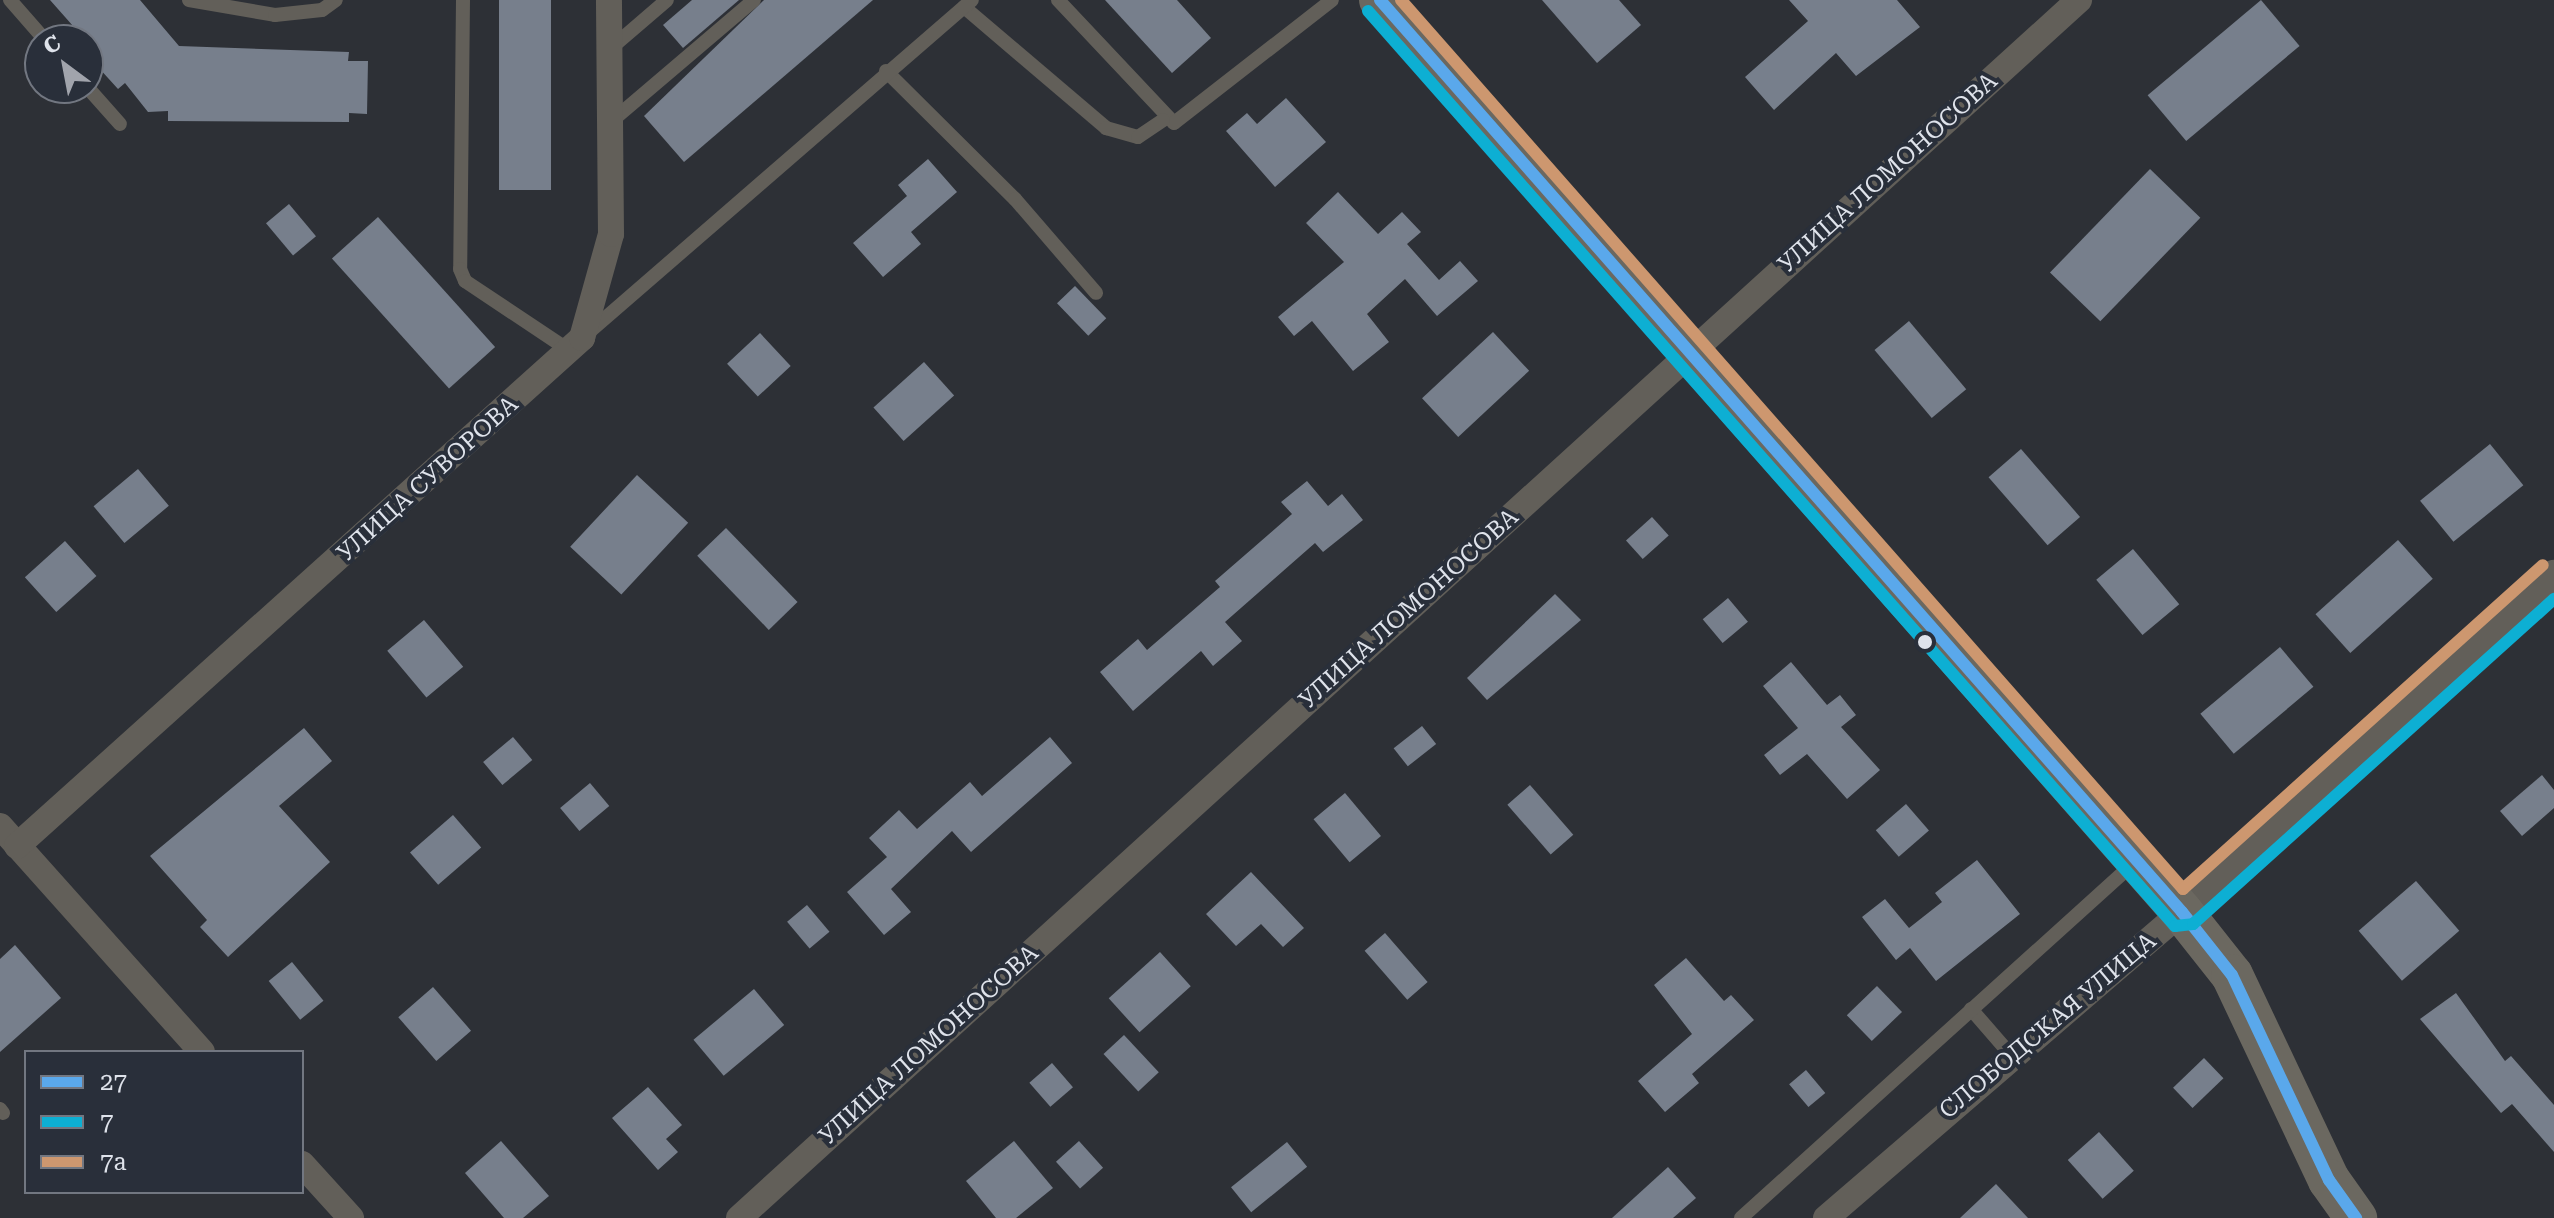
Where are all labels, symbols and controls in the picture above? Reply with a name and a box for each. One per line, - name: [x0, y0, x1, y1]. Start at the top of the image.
- north arrow: [24, 24, 104, 104]
- text: С: [39, 30, 65, 60]
- street label: УЛИЦА ЛОМОНОСОВА: [1772, 67, 2004, 279]
- street label: УЛИЦА СУВОРОВА: [332, 390, 524, 568]
- street label: УЛИЦА ЛОМОНОСОВА: [1293, 503, 1525, 715]
- unlabelled marker: [1917, 634, 1933, 650]
- street label: СЛОБОДСКАЯ УЛИЦА: [1934, 927, 2162, 1125]
- street label: УЛИЦА ЛОМОНОСОВА: [813, 939, 1045, 1151]
- legend: [24, 1050, 304, 1194]
- text: 27: [100, 1068, 127, 1096]
- text: 7: [100, 1108, 113, 1136]
- text: 7а: [100, 1148, 126, 1176]

